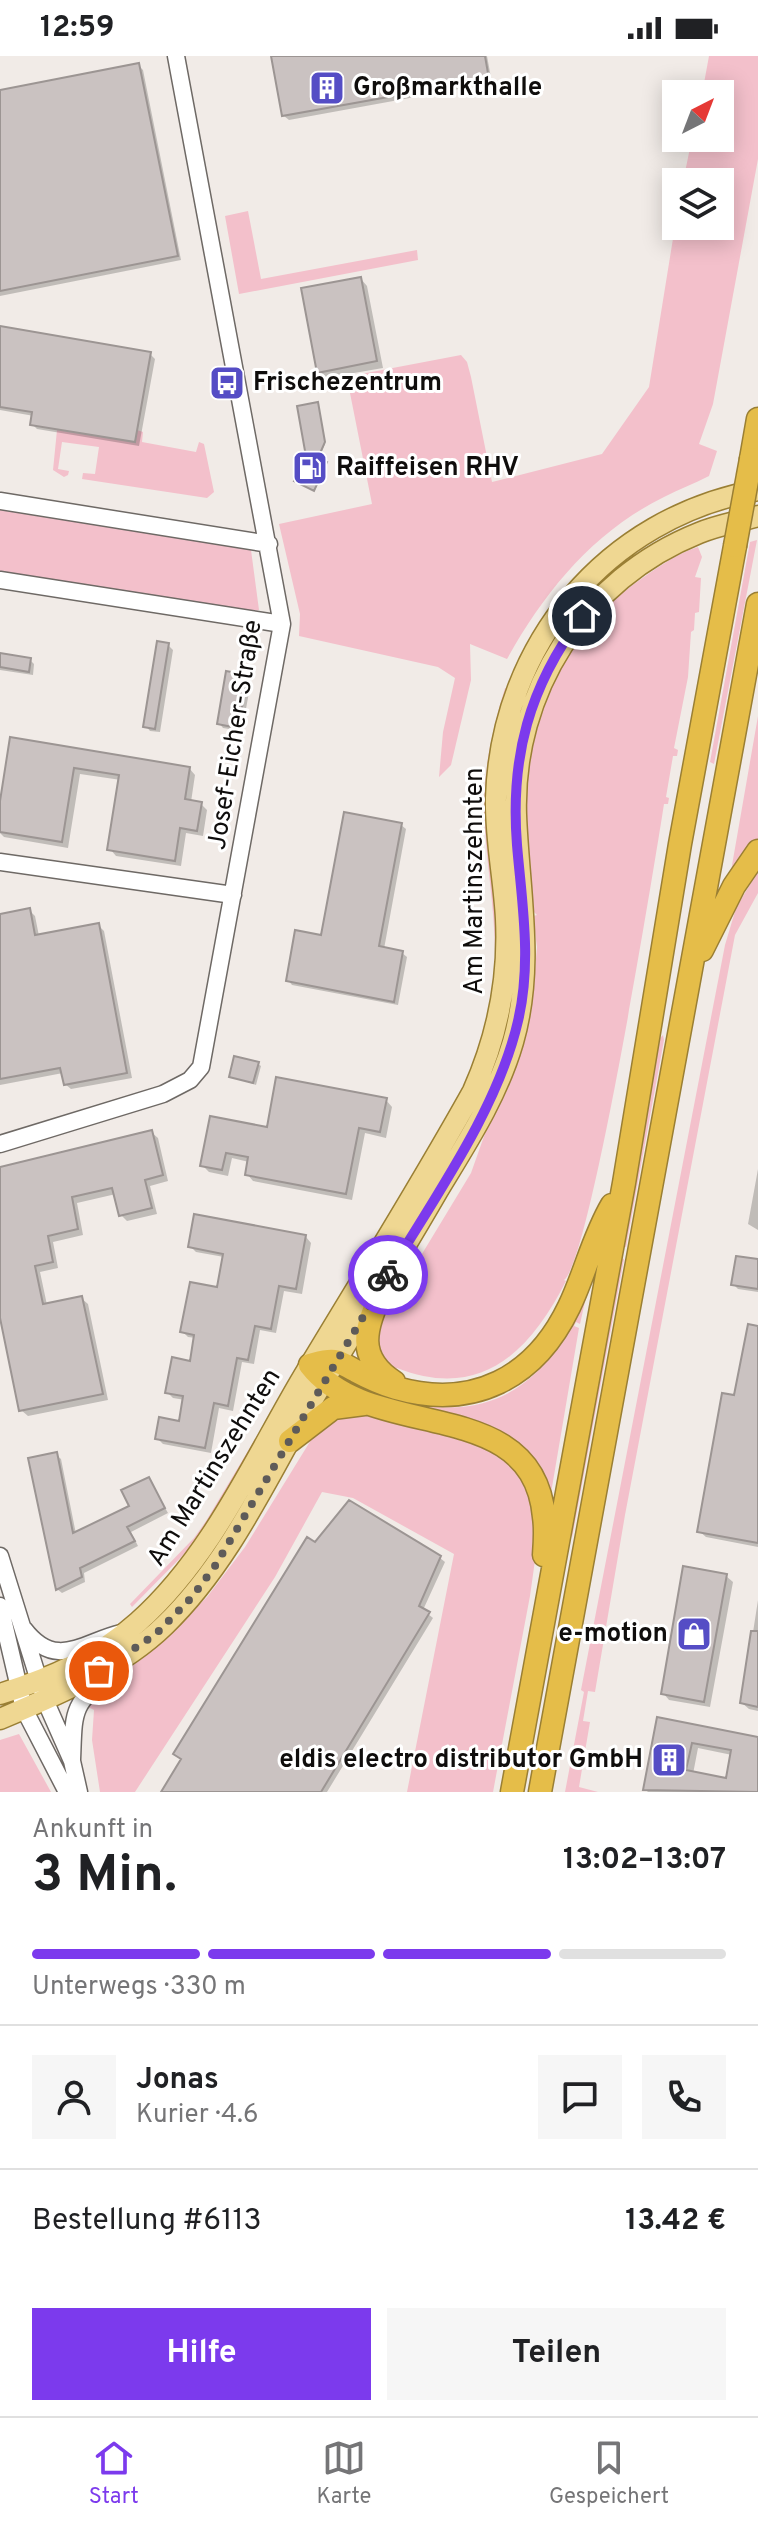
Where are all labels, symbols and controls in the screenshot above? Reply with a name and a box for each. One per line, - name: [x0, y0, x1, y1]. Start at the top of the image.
- text: 12:59: [40, 10, 114, 47]
- building icon: Großmarkthalle: [308, 69, 346, 107]
- place label: Großmarkthalle: [353, 72, 542, 105]
- north arrow: [662, 80, 734, 152]
- map controls: [662, 80, 734, 240]
- button: layers: [662, 168, 734, 240]
- bus stop icon: Frischezentrum: [208, 364, 246, 402]
- place label: Frischezentrum: [253, 367, 442, 400]
- fuel station icon: Raiffeisen RHV: [291, 449, 329, 487]
- place label: Raiffeisen RHV: [336, 452, 519, 485]
- pin: [548, 582, 616, 650]
- icon: home: [560, 594, 604, 638]
- street label: Josef-Eicher-Straße: [202, 618, 270, 852]
- street label: Am Martinszehnten: [459, 767, 492, 995]
- courier: [348, 1235, 428, 1315]
- icon: bike: [366, 1253, 410, 1297]
- street label: Am Martinszehnten: [141, 1363, 289, 1573]
- shop icon: e-motion: [675, 1615, 713, 1653]
- place label: e-motion: [558, 1618, 668, 1651]
- pin: [65, 1637, 133, 1705]
- icon: bag: [77, 1649, 121, 1693]
- building icon: eldis electro distributor GmbH: [650, 1741, 688, 1779]
- place label: eldis electro distributor GmbH: [279, 1744, 643, 1777]
- text: Ankunft in: [32, 1814, 153, 1847]
- text: 13:02–13:07: [563, 1842, 726, 1879]
- text: 3 Min.: [32, 1844, 177, 1910]
- text: Unterwegs · 330 m: [32, 1971, 246, 2004]
- button: person: [32, 2055, 116, 2139]
- button: chat: [538, 2055, 622, 2139]
- button: phone: [642, 2055, 726, 2139]
- text: Jonas: [136, 2062, 219, 2099]
- text: Kurier · 4.6: [136, 2099, 259, 2132]
- text: Bestellung #6113: [32, 2203, 262, 2240]
- text: 13.42 €: [625, 2203, 726, 2240]
- button: Hilfe: [32, 2308, 371, 2400]
- button: Teilen: [387, 2308, 726, 2400]
- tab: Start: [89, 2436, 139, 2511]
- tab: Karte: [316, 2436, 371, 2511]
- tab: Gespeichert: [549, 2436, 669, 2511]

